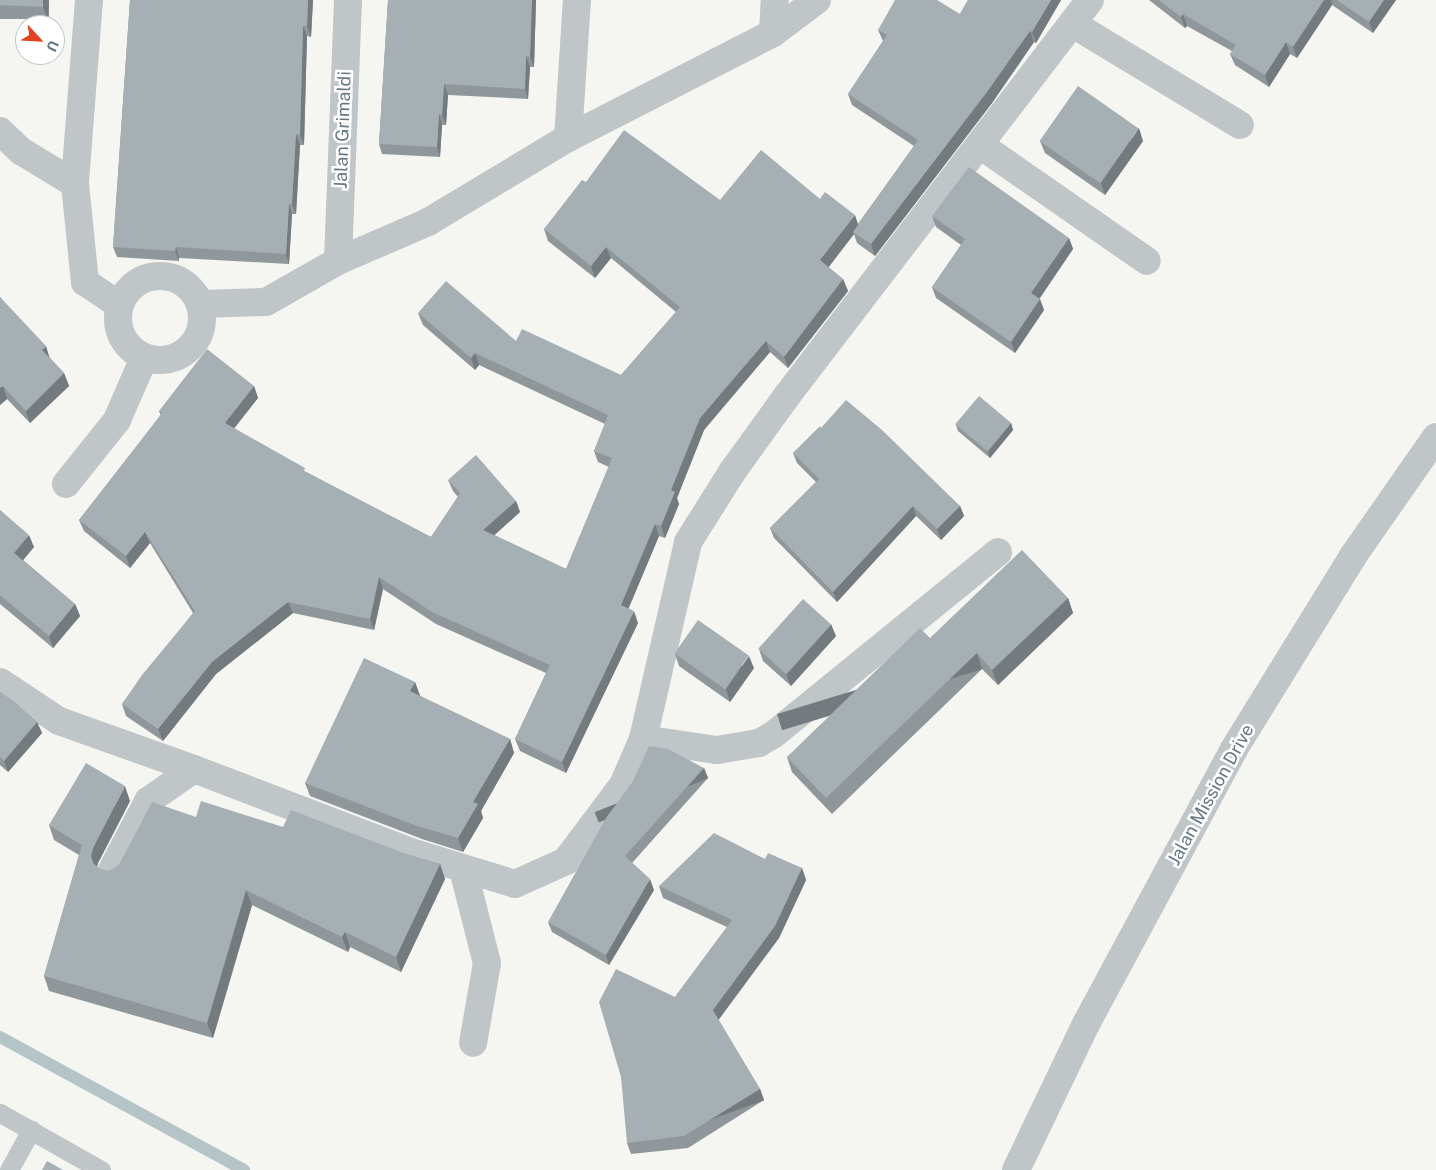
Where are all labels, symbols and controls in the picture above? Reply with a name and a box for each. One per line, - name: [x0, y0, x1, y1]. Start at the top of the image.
- north arrow: [15, 15, 65, 65]
- text: U: [43, 38, 62, 54]
- street label: Jalan Grimaldi: [330, 71, 356, 189]
- street label: Jalan Mission Drive: [1163, 721, 1259, 869]

